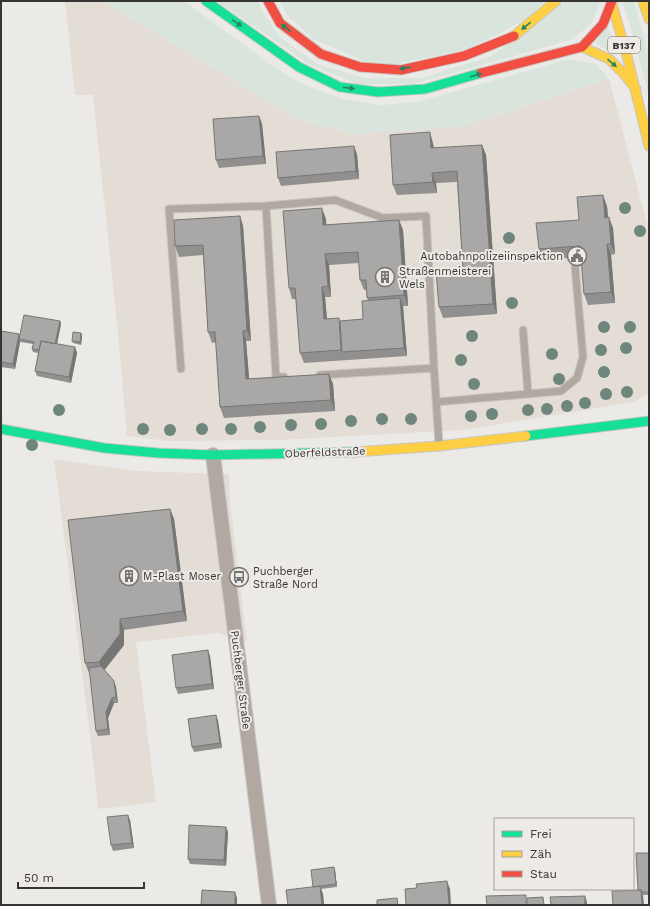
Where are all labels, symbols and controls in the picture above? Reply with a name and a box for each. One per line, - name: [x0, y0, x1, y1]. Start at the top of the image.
- one-way arrow: [232, 19, 243, 28]
- one-way arrow: [521, 22, 532, 30]
- one-way arrow: [281, 24, 292, 32]
- road number: B137: [608, 37, 640, 53]
- one-way arrow: [607, 59, 618, 68]
- one-way arrow: [399, 66, 411, 72]
- one-way arrow: [471, 72, 483, 78]
- one-way arrow: [343, 85, 355, 91]
- public building icon: Autobahnpolizeiinspektion: [566, 245, 588, 267]
- place label: Autobahnpolizeiinspektion: [420, 250, 563, 263]
- place label: Straßenmeisterei Wels: [399, 265, 491, 291]
- building icon: Straßenmeisterei Wels: [374, 266, 396, 288]
- street label: Oberfeldstraße: [284, 445, 366, 460]
- building icon: M-Plast Moser: [118, 565, 140, 587]
- place label: Puchberger Straße Nord: [253, 565, 318, 591]
- bus stop icon: Puchberger Straße Nord: [228, 566, 250, 588]
- place label: M-Plast Moser: [143, 570, 222, 583]
- street label: Puchberger Straße: [228, 630, 253, 730]
- legend: [494, 818, 634, 890]
- text: Frei: [530, 827, 552, 841]
- text: Zäh: [530, 847, 552, 861]
- scale bar: [18, 864, 144, 890]
- text: Stau: [530, 867, 557, 881]
- text: 50 m: [24, 871, 54, 885]

